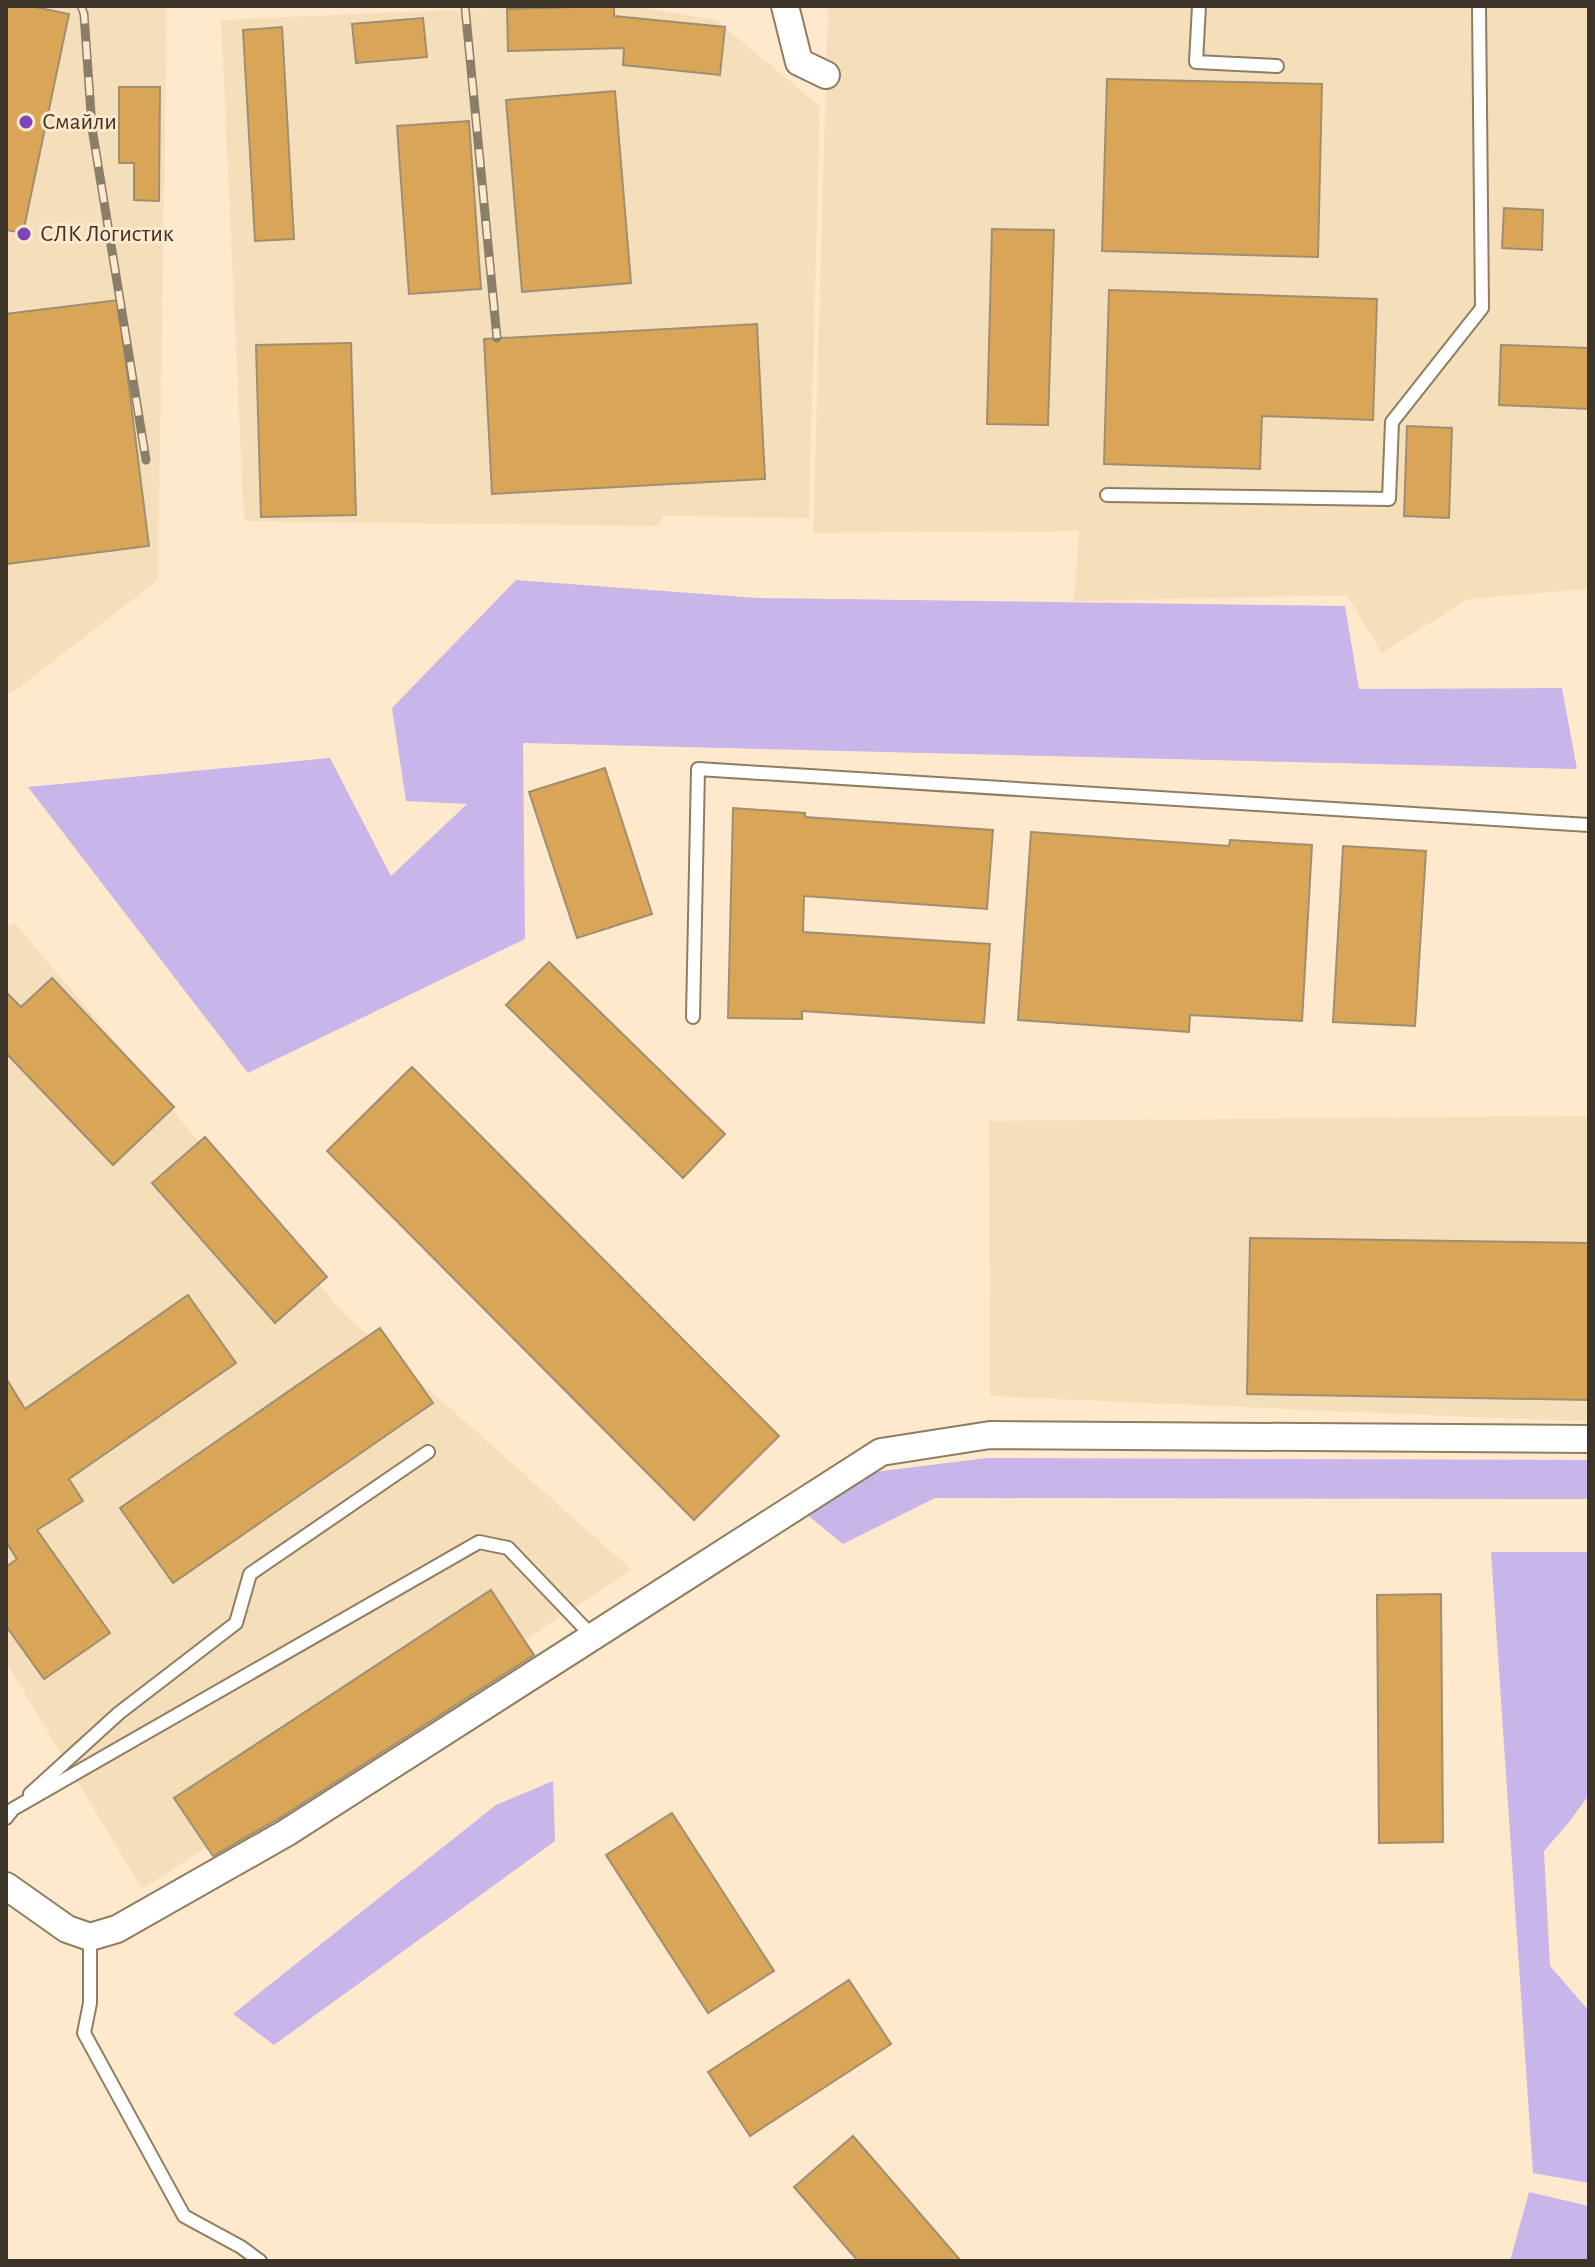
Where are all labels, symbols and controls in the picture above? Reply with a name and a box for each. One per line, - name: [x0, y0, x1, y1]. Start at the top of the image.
- place label: Смайли: [42, 110, 117, 134]
- marker: Смайли: [17, 113, 35, 131]
- place label: СЛК Логистик: [40, 222, 174, 246]
- marker: СЛК Логистик: [15, 225, 33, 243]

